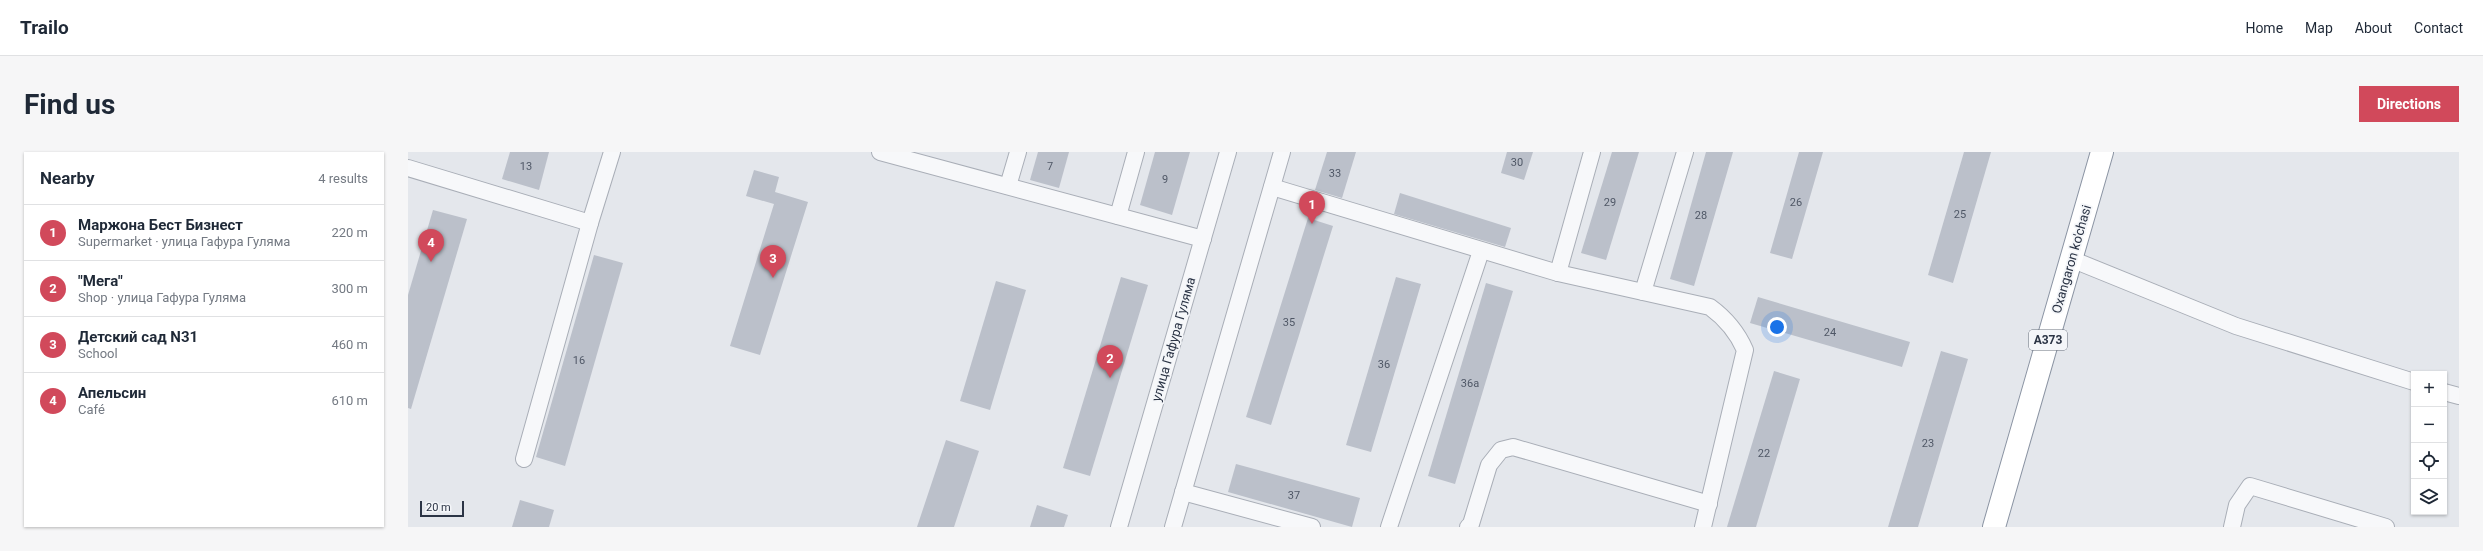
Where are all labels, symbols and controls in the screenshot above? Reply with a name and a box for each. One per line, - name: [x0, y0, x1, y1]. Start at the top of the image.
- text: Trailo: [20, 16, 69, 39]
- text: Home: [2245, 20, 2283, 36]
- text: Map: [2305, 20, 2333, 36]
- text: About: [2355, 20, 2392, 36]
- text: Contact: [2414, 20, 2463, 36]
- button: Directions: [2359, 86, 2459, 122]
- text: Find us: [24, 88, 115, 121]
- house number: 30: [1511, 156, 1523, 169]
- house number: 13: [520, 160, 532, 173]
- house number: 7: [1047, 160, 1053, 173]
- house number: 33: [1329, 167, 1341, 180]
- text: Nearby: [40, 168, 95, 188]
- text: 4 results: [318, 171, 368, 186]
- house number: 9: [1162, 173, 1168, 186]
- pin: 1: [1299, 191, 1325, 224]
- house number: 29: [1604, 196, 1616, 209]
- house number: 26: [1790, 196, 1802, 209]
- street label: Oxangaron ko'chasi: [2049, 203, 2094, 315]
- house number: 25: [1954, 208, 1966, 221]
- house number: 28: [1695, 209, 1707, 222]
- text: Маржона Бест Бизнест: [78, 216, 243, 234]
- text: 1: [49, 225, 57, 240]
- text: 220 m: [331, 225, 368, 240]
- pin: 4: [418, 229, 444, 262]
- text: Supermarket · улица Гафура Гуляма: [78, 234, 290, 249]
- pin: 3: [760, 245, 786, 278]
- text: "Мега": [78, 272, 123, 290]
- street label: улица Гафура Гуляма: [1149, 275, 1198, 403]
- text: 2: [49, 281, 57, 296]
- text: 300 m: [331, 281, 368, 296]
- text: Shop · улица Гафура Гуляма: [78, 290, 246, 305]
- house number: 35: [1283, 316, 1295, 329]
- your location: [1767, 317, 1787, 337]
- house number: 24: [1824, 326, 1836, 339]
- text: Детский сад N31: [78, 328, 198, 346]
- road number: A373: [2029, 330, 2067, 350]
- text: 3: [49, 337, 57, 352]
- text: 460 m: [331, 337, 368, 352]
- pin: 2: [1097, 345, 1123, 378]
- text: School: [78, 346, 118, 361]
- house number: 16: [573, 354, 585, 367]
- house number: 36: [1378, 358, 1390, 371]
- map controls: [2411, 371, 2447, 515]
- button: +: [2411, 371, 2447, 407]
- house number: 36а: [1461, 377, 1479, 390]
- text: Апельсин: [78, 384, 146, 402]
- text: 4: [49, 393, 57, 408]
- text: 610 m: [331, 393, 368, 408]
- text: Café: [78, 402, 105, 417]
- button: −: [2411, 407, 2447, 443]
- house number: 23: [1922, 437, 1934, 450]
- button: locate: [2411, 443, 2447, 479]
- house number: 22: [1758, 447, 1770, 460]
- button: layers: [2411, 479, 2447, 515]
- house number: 37: [1288, 489, 1300, 502]
- scale bar: [420, 499, 464, 518]
- text: 20 m: [426, 501, 451, 514]

